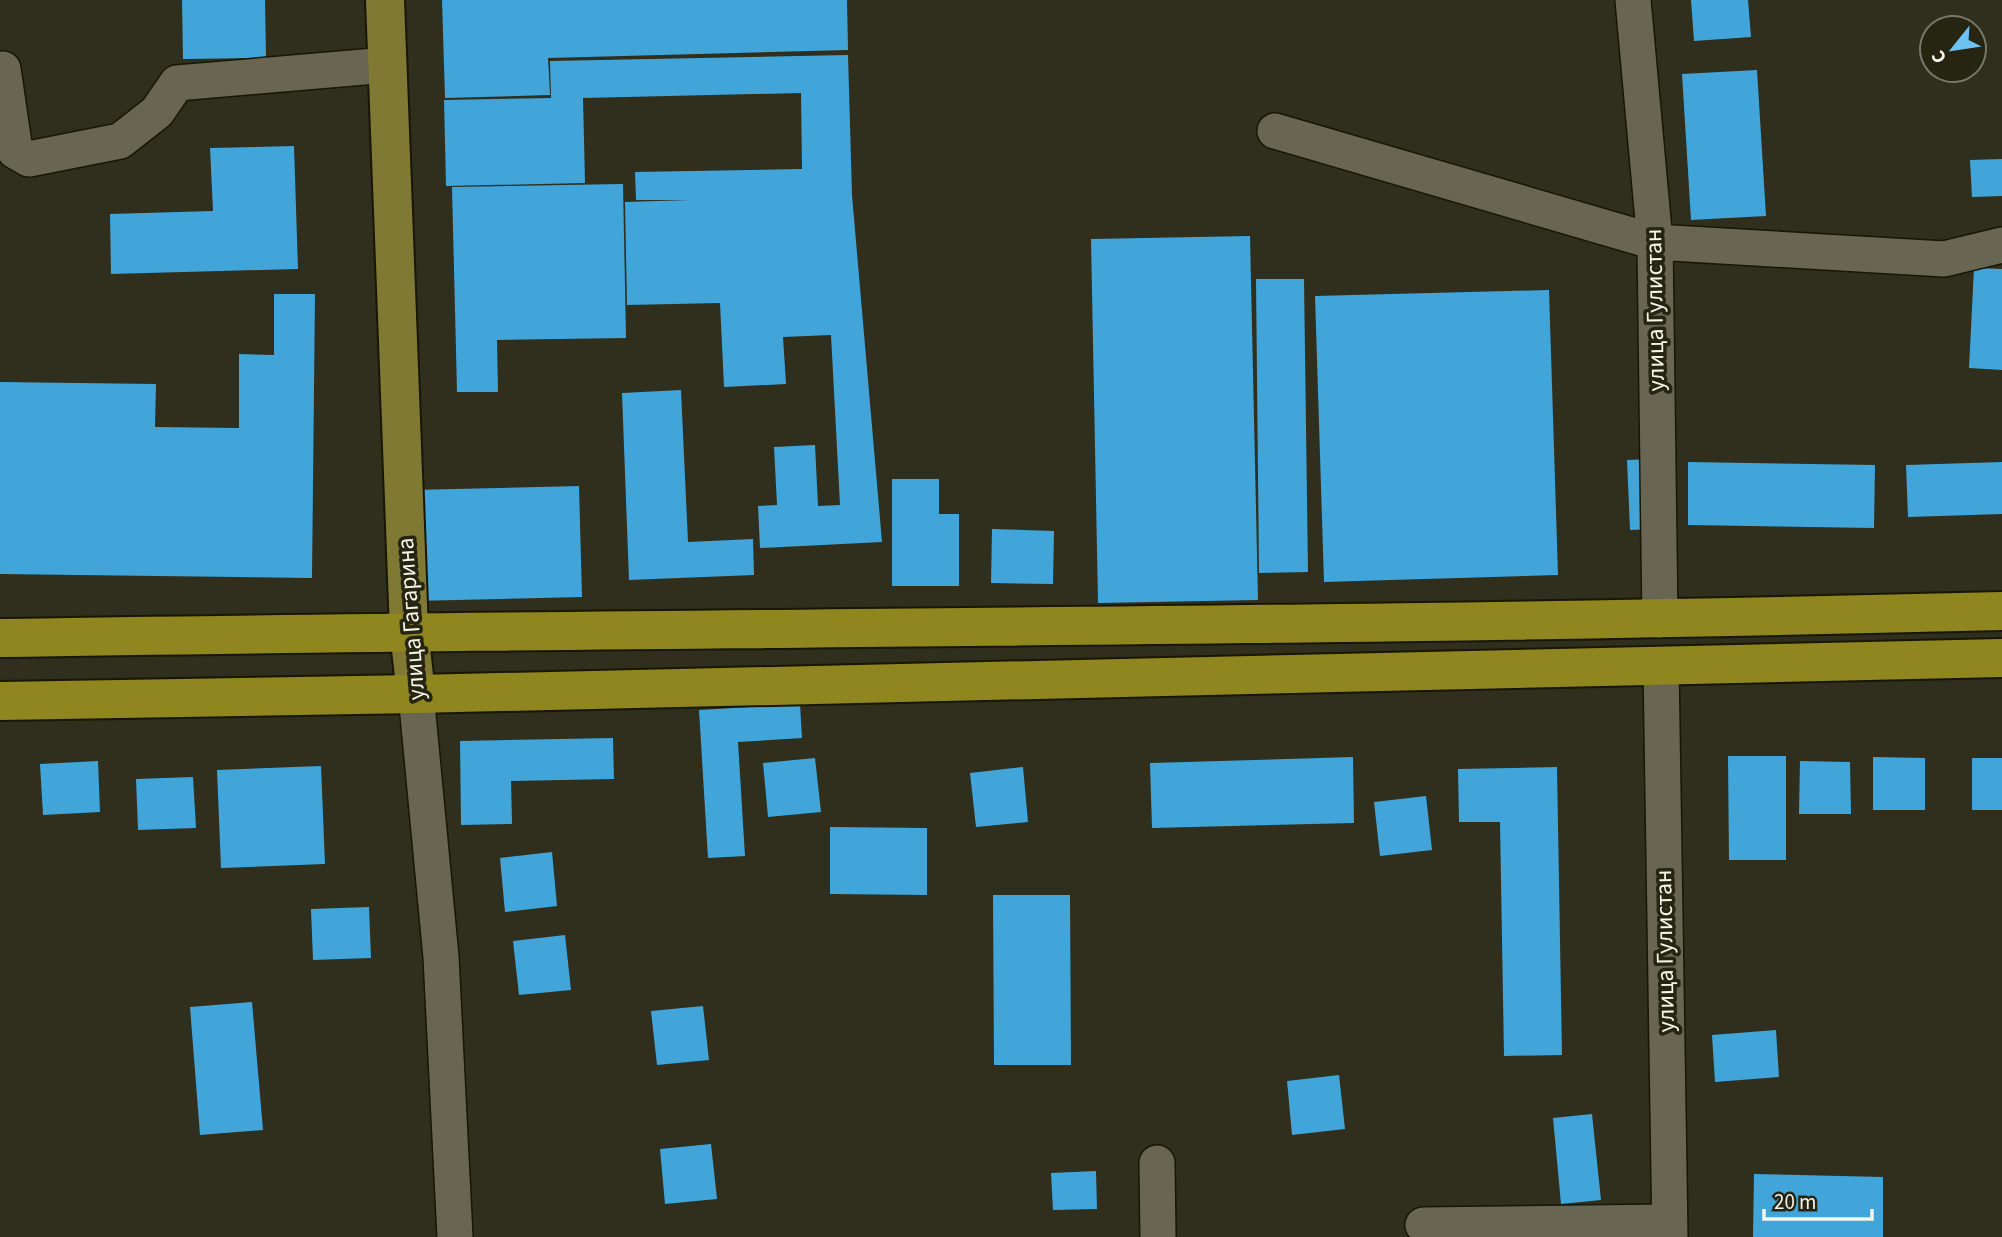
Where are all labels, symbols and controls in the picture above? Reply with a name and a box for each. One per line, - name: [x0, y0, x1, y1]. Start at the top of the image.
- north arrow: [1918, 14, 1988, 84]
- text: С: [1925, 45, 1954, 68]
- street label: улица Гулистан: [1636, 228, 1674, 392]
- street label: улица Гагарина: [388, 536, 434, 702]
- street label: улица Гулистан: [1646, 869, 1684, 1033]
- scale bar: [1764, 1178, 1872, 1222]
- text: 20 m: [1774, 1187, 1816, 1217]

